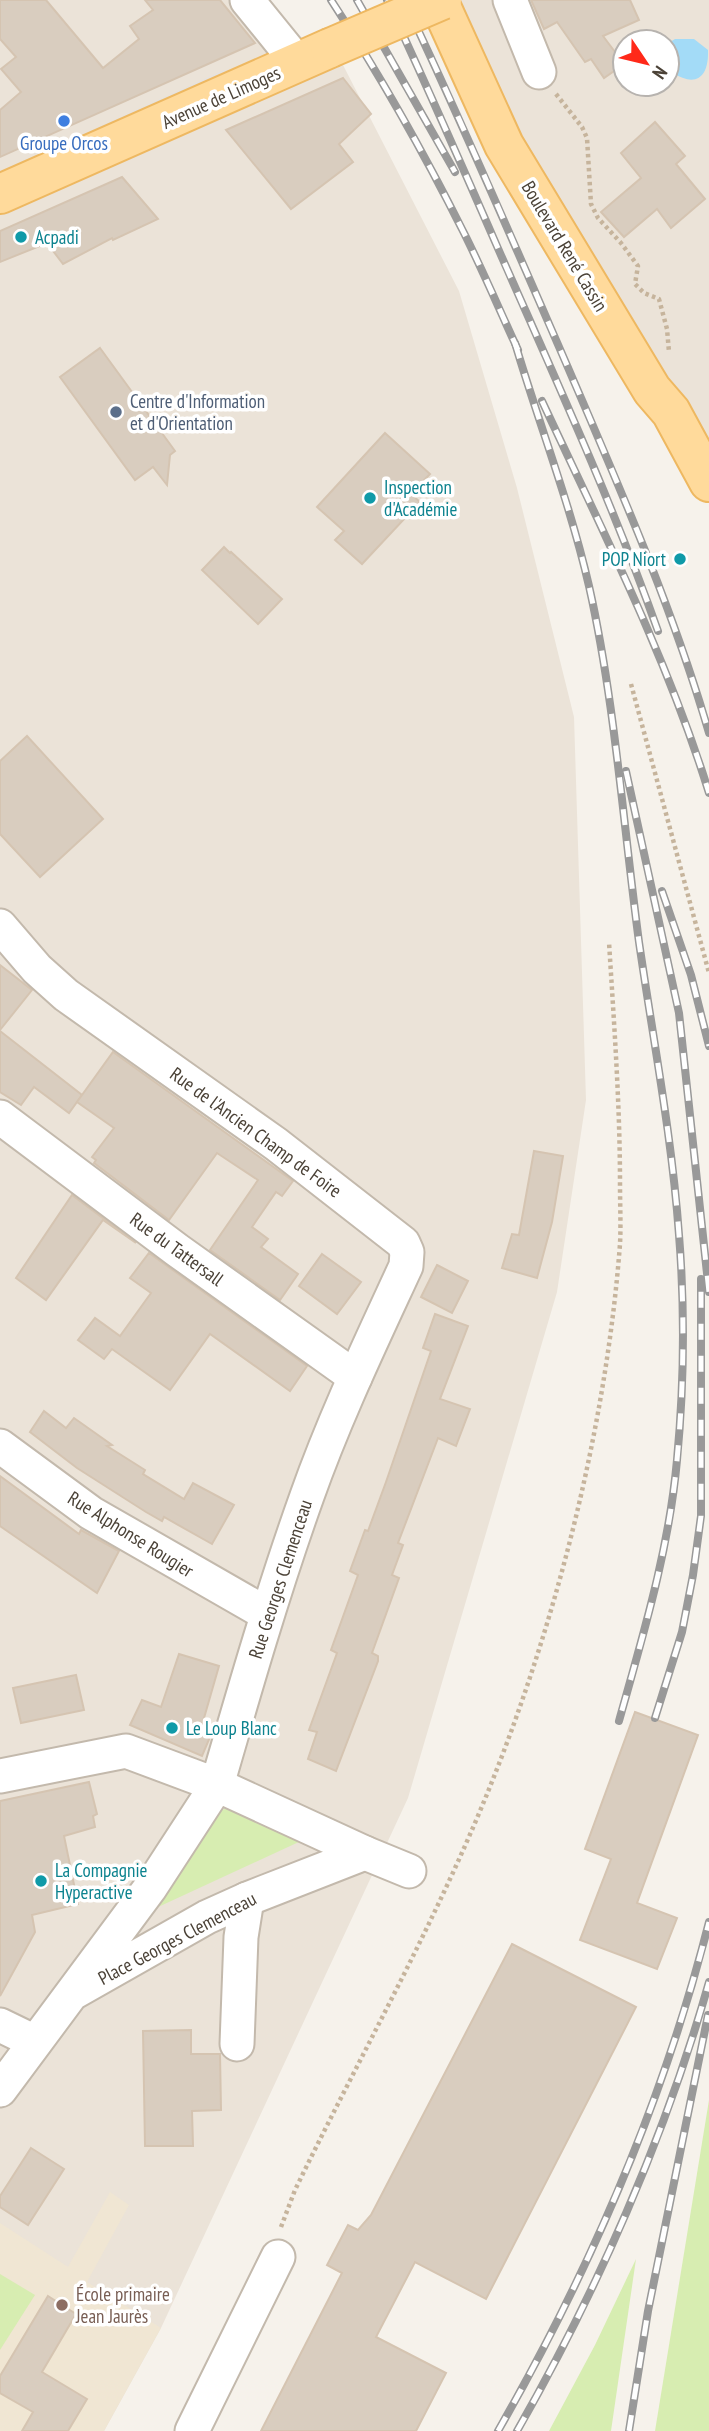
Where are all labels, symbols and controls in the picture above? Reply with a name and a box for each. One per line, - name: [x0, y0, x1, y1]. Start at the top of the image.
- north arrow: [611, 28, 681, 98]
- street label: Avenue de Limoges: [158, 60, 284, 134]
- text: N: [647, 62, 673, 84]
- marker: Groupe Orcos: [56, 113, 72, 129]
- place label: Groupe Orcos: [20, 131, 108, 155]
- street label: Boulevard René Cassin: [517, 177, 613, 315]
- place label: Acpadi: [35, 225, 79, 249]
- marker: Acpadi: [13, 229, 29, 245]
- place label: Centre d'Information et d'Orientation: [130, 389, 265, 435]
- marker: Centre d'Information et d'Orientation: [108, 404, 124, 420]
- place label: Inspection d'Académie: [384, 475, 457, 521]
- marker: Inspection d'Académie: [362, 490, 378, 506]
- place label: POP Niort: [602, 547, 667, 571]
- marker: POP Niort: [672, 551, 688, 567]
- street label: Rue de l'Ancien Champ de Foire: [165, 1062, 347, 1202]
- street label: Rue du Tattersall: [125, 1207, 229, 1291]
- street label: Rue Alphonse Rougier: [64, 1486, 199, 1583]
- street label: Rue Georges Clemenceau: [243, 1496, 317, 1662]
- place label: Le Loup Blanc: [186, 1716, 277, 1740]
- marker: Le Loup Blanc: [164, 1720, 180, 1736]
- place label: La Compagnie Hyperactive: [55, 1858, 148, 1904]
- marker: La Compagnie Hyperactive: [33, 1873, 49, 1889]
- street label: Place Georges Clemenceau: [94, 1886, 260, 1990]
- place label: École primaire Jean Jaurès: [75, 2282, 170, 2328]
- marker: École primaire Jean Jaurès: [54, 2297, 70, 2313]

